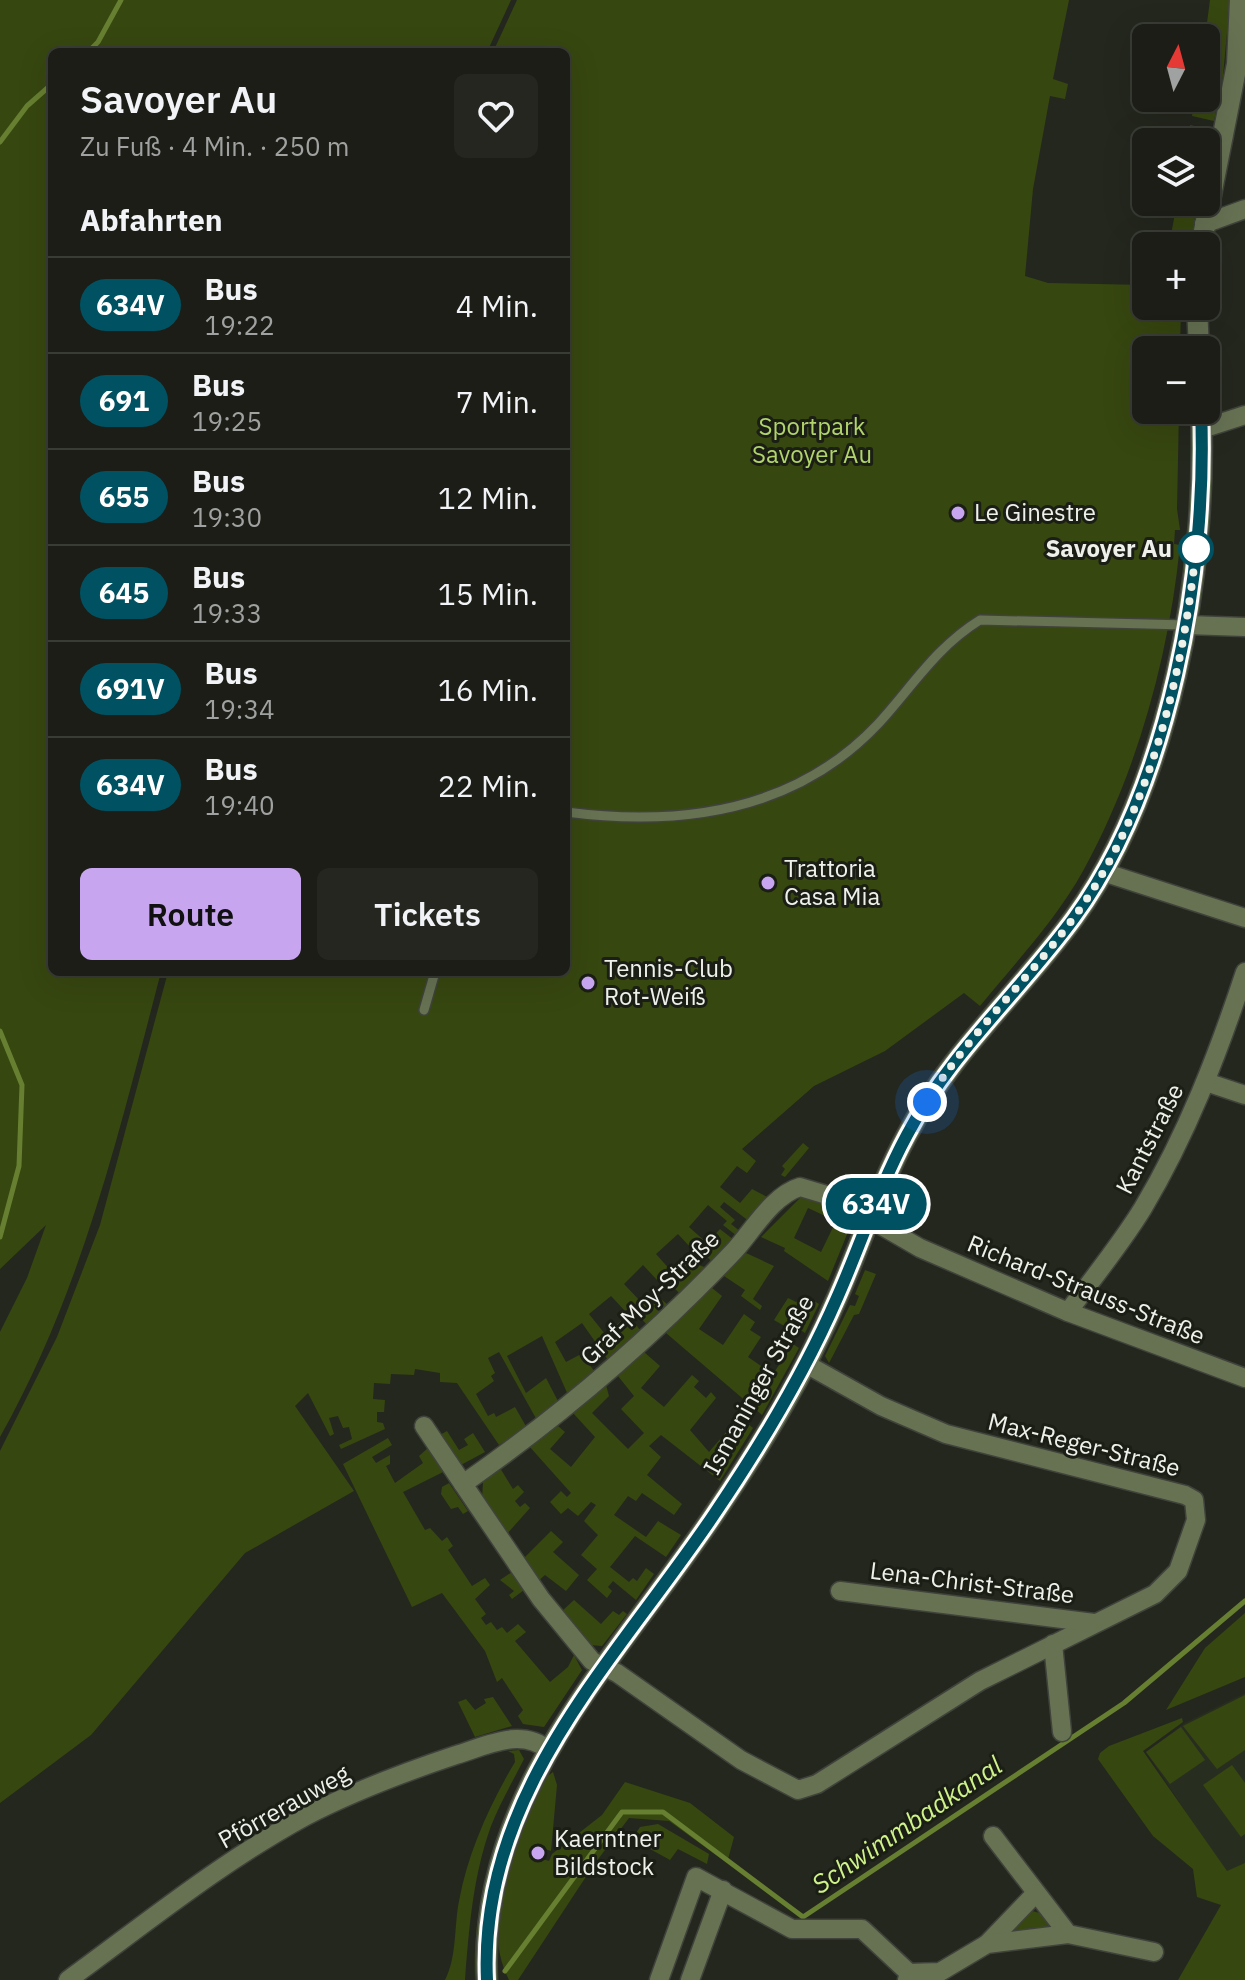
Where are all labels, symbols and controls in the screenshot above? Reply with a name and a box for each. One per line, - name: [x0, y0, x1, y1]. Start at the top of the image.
- north arrow: [1132, 24, 1220, 112]
- map controls: [1132, 24, 1220, 424]
- text: Savoyer Au: [80, 74, 277, 123]
- button: heart: [454, 74, 538, 158]
- button: layers: [1132, 128, 1220, 216]
- text: Zu Fuß · 4 Min. · 250 m: [80, 129, 349, 163]
- text: Abfahrten: [80, 200, 223, 239]
- button: +: [1132, 232, 1220, 320]
- text: Bus: [205, 269, 258, 308]
- text: 634V: [96, 286, 165, 323]
- text: 4 Min.: [456, 286, 538, 325]
- text: 19:22: [205, 308, 275, 342]
- button: −: [1132, 336, 1220, 424]
- text: Bus: [192, 365, 245, 404]
- text: 691: [99, 382, 149, 419]
- text: 7 Min.: [456, 382, 538, 421]
- text: 19:25: [192, 404, 262, 438]
- park label: Sportpark Savoyer Au: [752, 410, 872, 470]
- text: Bus: [192, 461, 245, 500]
- text: 655: [99, 478, 149, 515]
- text: 12 Min.: [438, 478, 538, 517]
- place label: Le Ginestre: [974, 496, 1096, 528]
- text: 19:30: [192, 500, 262, 534]
- marker: Le Ginestre: [949, 504, 967, 522]
- place label: Savoyer Au: [1045, 532, 1172, 564]
- marker: Savoyer Au: [1179, 532, 1213, 566]
- text: Bus: [192, 557, 245, 596]
- text: 645: [99, 574, 149, 611]
- text: 15 Min.: [438, 574, 538, 613]
- text: 19:33: [192, 596, 262, 630]
- text: Bus: [205, 653, 258, 692]
- text: 691V: [96, 670, 165, 707]
- text: 16 Min.: [438, 670, 538, 709]
- text: 19:34: [205, 692, 275, 726]
- text: Bus: [205, 749, 258, 788]
- text: 634V: [96, 766, 165, 803]
- text: 22 Min.: [438, 766, 538, 805]
- text: 19:40: [205, 788, 275, 822]
- place label: Trattoria Casa Mia: [784, 852, 880, 912]
- button: Route: [80, 868, 301, 960]
- button: Tickets: [317, 868, 538, 960]
- marker: Trattoria Casa Mia: [759, 874, 777, 892]
- place label: Tennis-Club Rot-Weiß: [604, 952, 733, 1012]
- marker: Tennis-Club Rot-Weiß: [579, 974, 597, 992]
- street label: Kantstraße: [1108, 1078, 1191, 1199]
- your location: [907, 1082, 947, 1122]
- line badge: 634V: [820, 1178, 932, 1230]
- text: 634V: [842, 1185, 910, 1222]
- street label: Graf-Moy-Straße: [573, 1223, 726, 1372]
- street label: Richard-Strauss-Straße: [963, 1227, 1210, 1351]
- street label: Ismaninger Straße: [695, 1289, 821, 1480]
- street label: Max-Reger-Straße: [985, 1405, 1184, 1483]
- street label: Lena-Christ-Straße: [868, 1554, 1076, 1610]
- water label: Schwimmbadkanal: [805, 1748, 1008, 1900]
- street label: Pförrerauweg: [212, 1757, 355, 1855]
- place label: Kaerntner Bildstock: [554, 1822, 662, 1882]
- marker: Kaerntner Bildstock: [529, 1844, 547, 1862]

